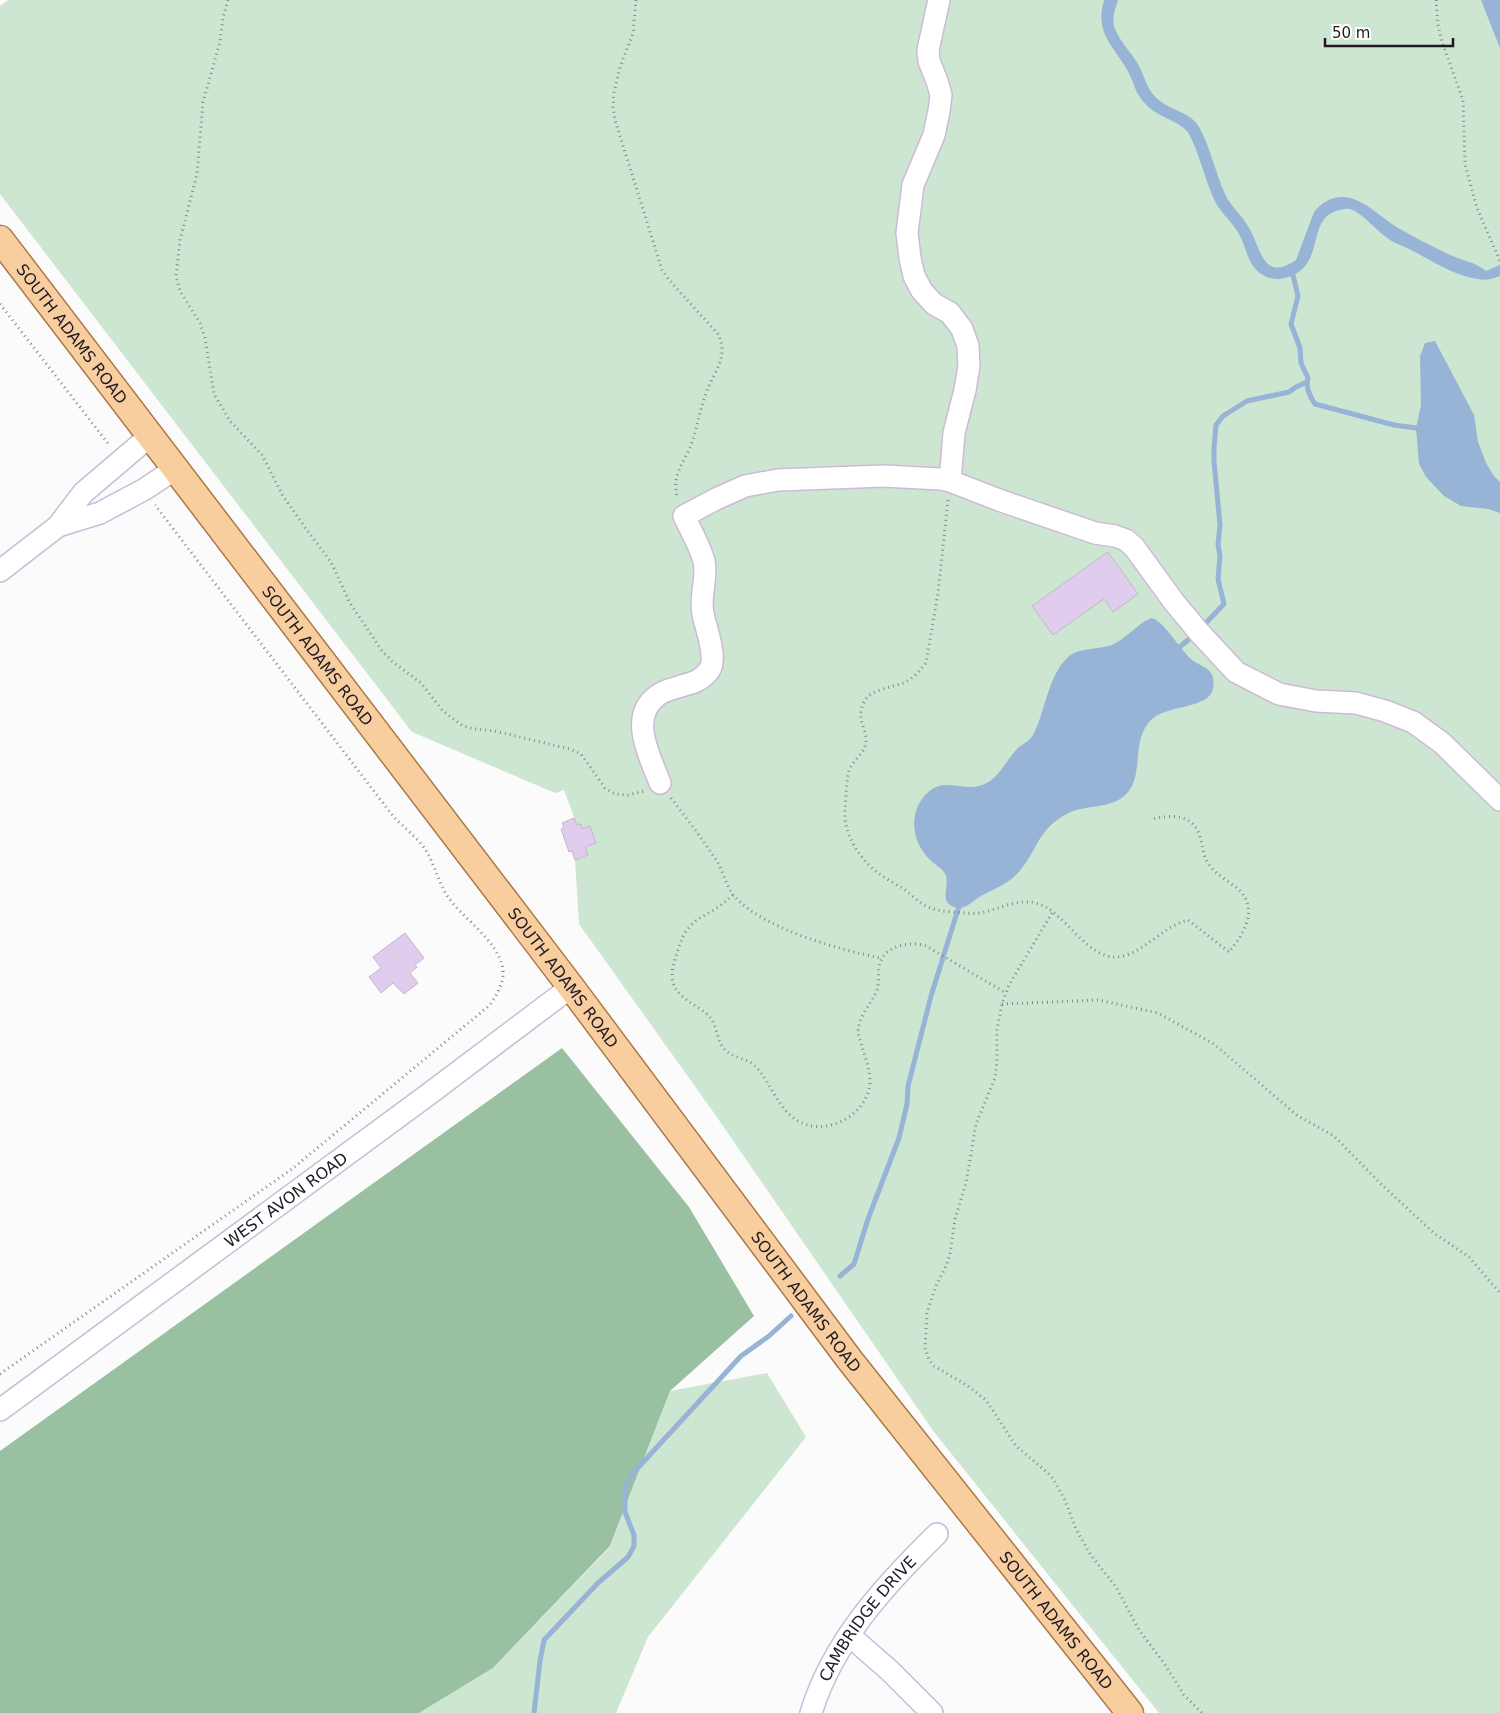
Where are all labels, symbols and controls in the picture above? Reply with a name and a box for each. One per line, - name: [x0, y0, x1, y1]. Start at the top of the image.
- scale bar: [1325, 15, 1452, 47]
- text: 50 m: [1332, 24, 1370, 42]
- street label: SOUTH ADAMS ROAD: [13, 260, 132, 407]
- street label: SOUTH ADAMS ROAD: [258, 582, 377, 729]
- street label: SOUTH ADAMS ROAD: [504, 904, 623, 1052]
- street label: WEST AVON ROAD: [221, 1148, 351, 1251]
- street label: SOUTH ADAMS ROAD: [747, 1228, 865, 1376]
- street label: SOUTH ADAMS ROAD: [996, 1547, 1117, 1693]
- street label: CAMBRIDGE DRIVE: [815, 1552, 920, 1684]

